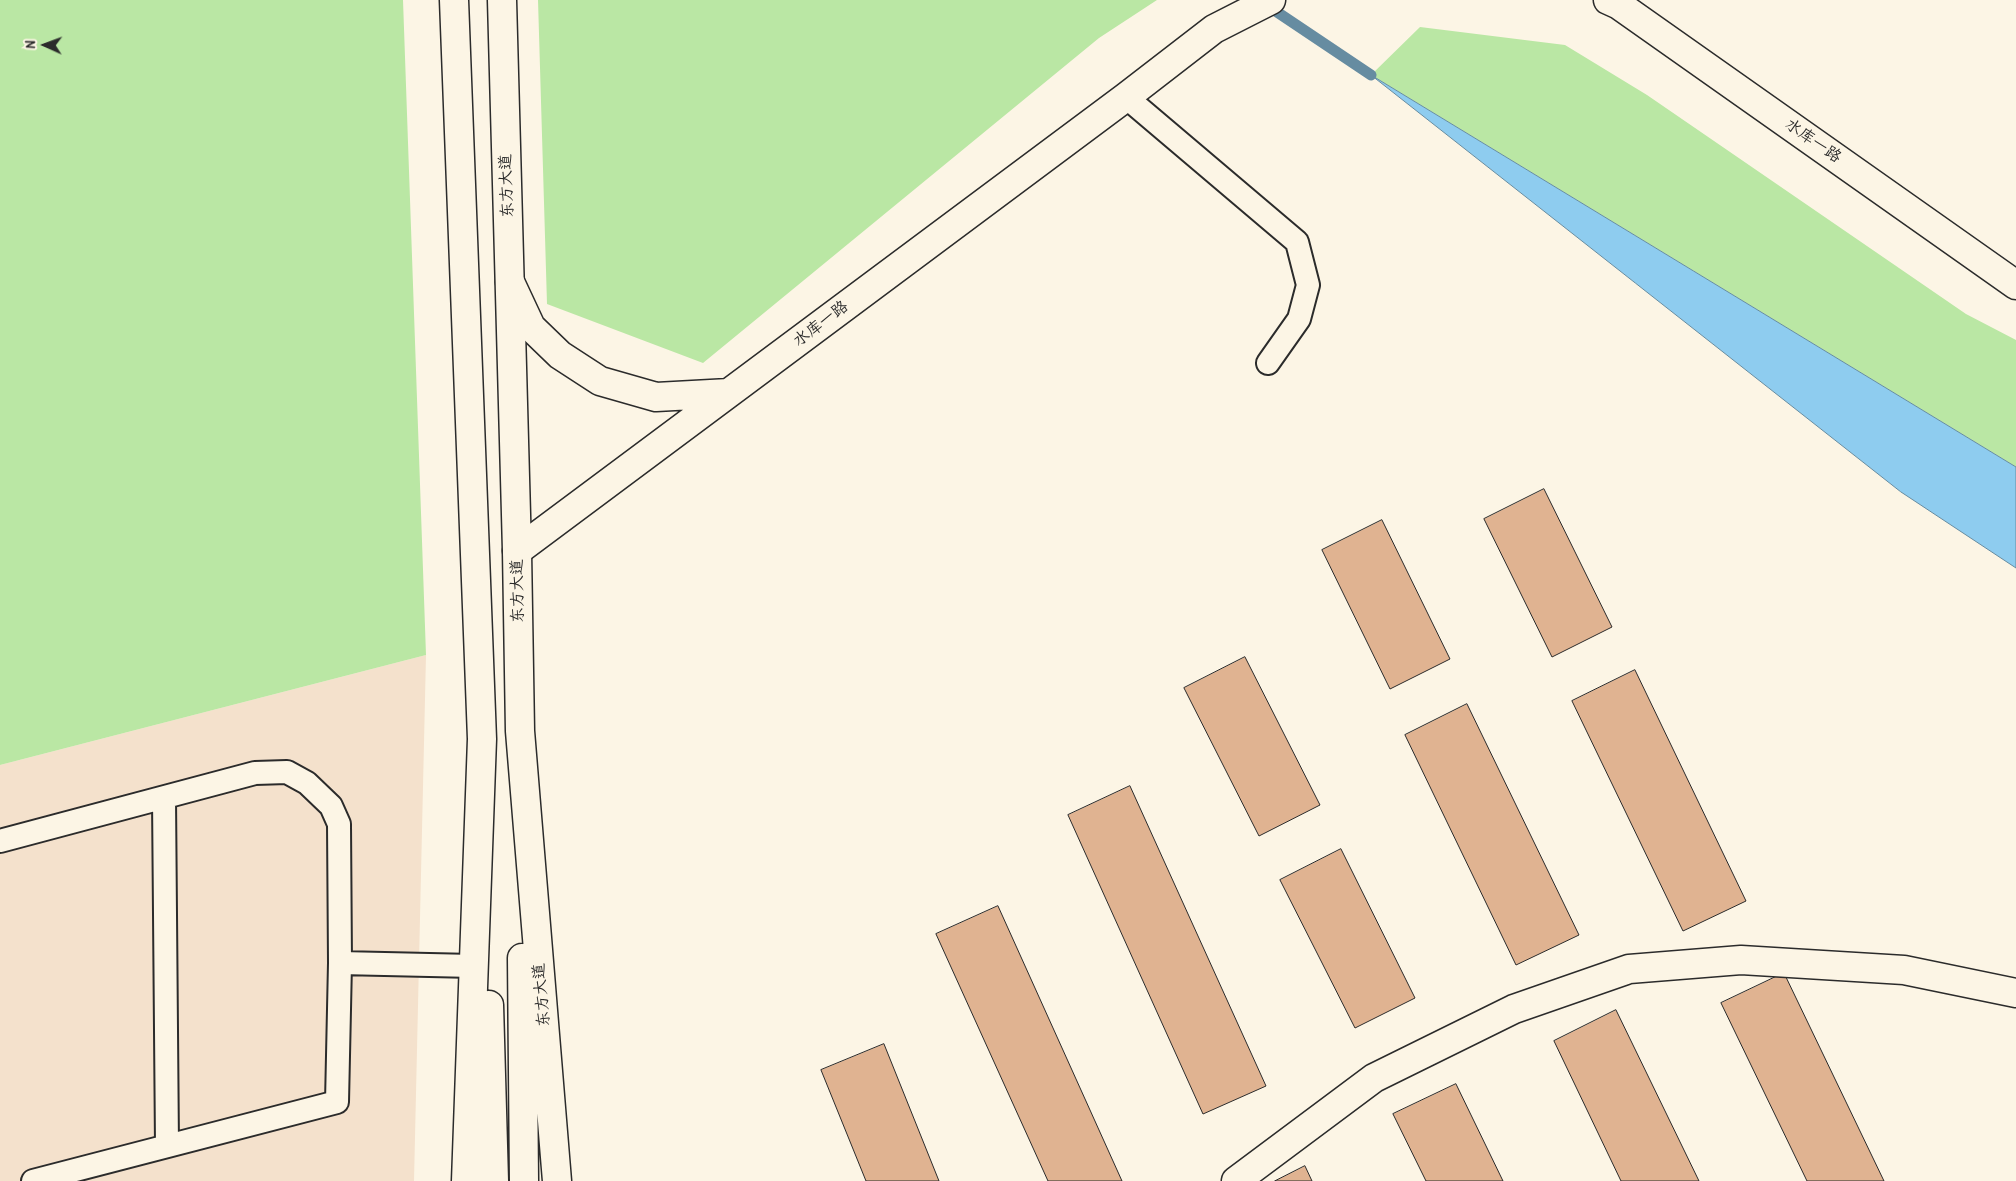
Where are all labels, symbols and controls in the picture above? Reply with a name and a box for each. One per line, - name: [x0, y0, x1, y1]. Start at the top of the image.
- north arrow: [20, 20, 70, 70]
- text: N: [20, 40, 39, 49]
- street label: 水库一路: [1781, 115, 1845, 167]
- street label: 东方大道: [496, 154, 518, 218]
- street label: 水库一路: [790, 297, 852, 351]
- street label: 东方大道: [508, 559, 528, 623]
- street label: 东方大道: [530, 962, 554, 1028]

